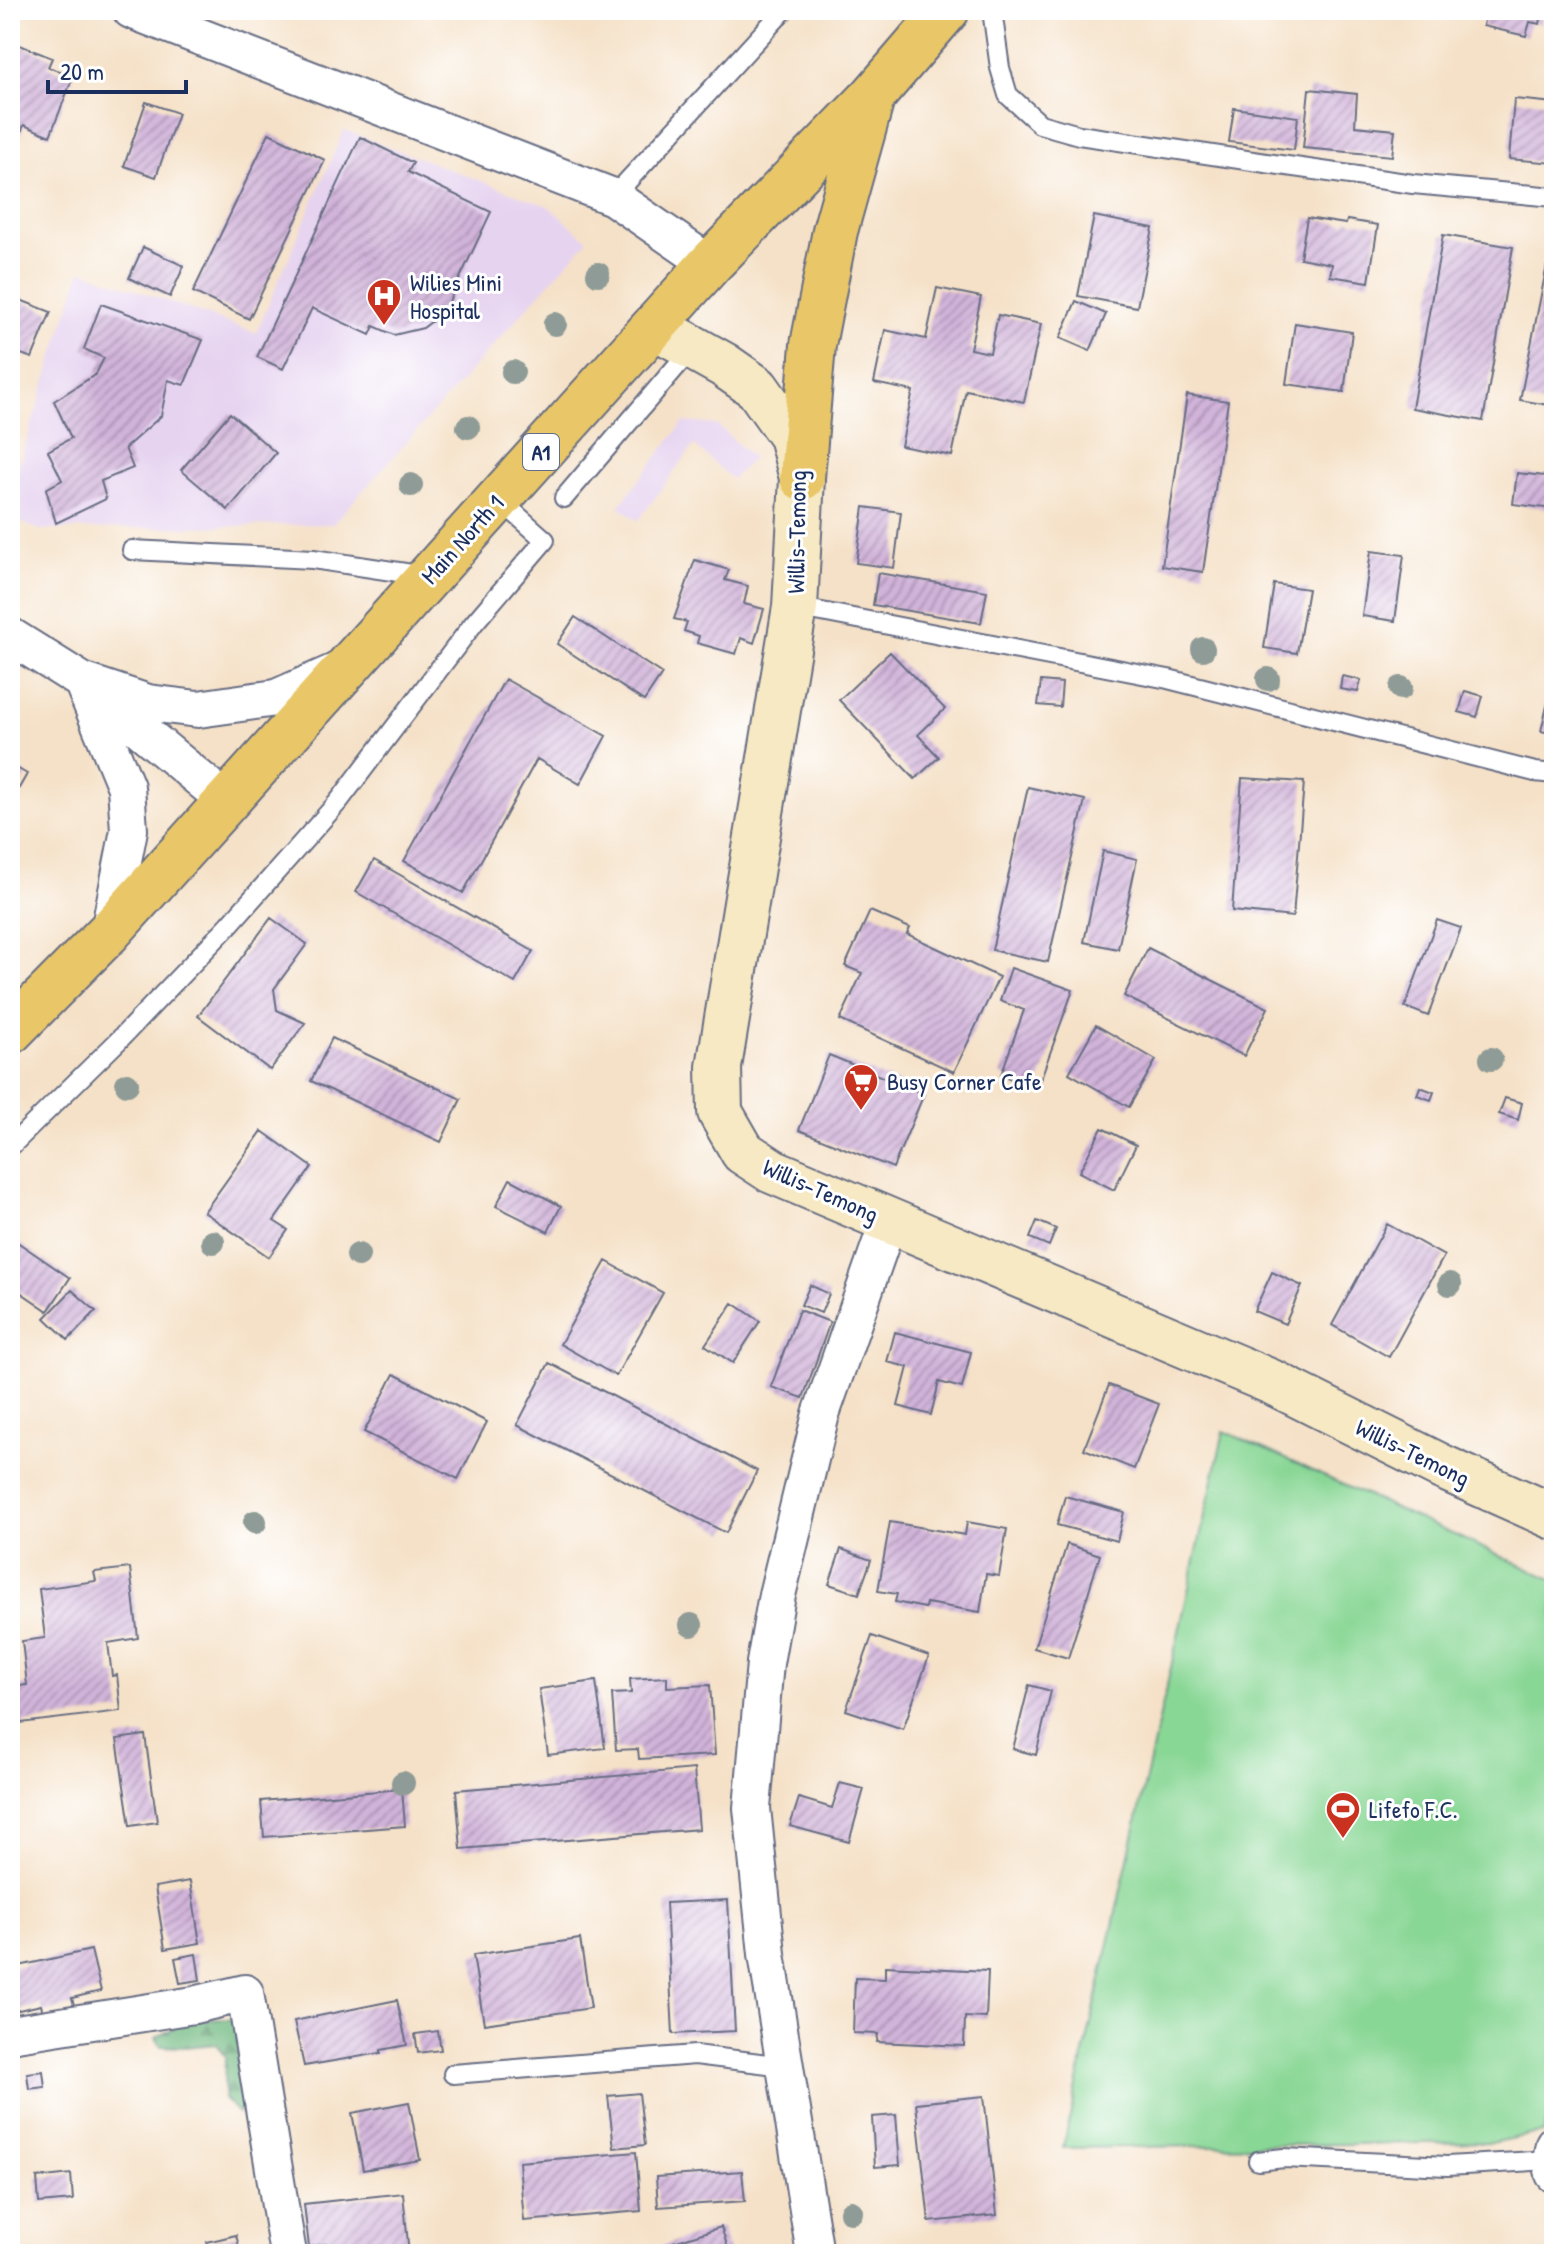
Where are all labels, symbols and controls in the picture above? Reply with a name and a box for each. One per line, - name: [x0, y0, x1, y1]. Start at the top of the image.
- scale bar: [48, 44, 186, 94]
- text: 20 m: [60, 55, 104, 87]
- place label: Wilies Mini Hospital: [410, 266, 502, 326]
- hospital icon: Wilies Mini Hospital: [365, 277, 403, 327]
- road number: A1: [523, 434, 559, 470]
- street label: Willis-Temong: [779, 470, 813, 594]
- street label: Main North 1: [413, 488, 511, 590]
- supermarket icon: Busy Corner Cafe: [842, 1062, 880, 1112]
- place label: Busy Corner Cafe: [887, 1065, 1042, 1097]
- street label: Willis-Temong: [758, 1150, 884, 1230]
- street label: Willis-Temong: [1351, 1411, 1475, 1493]
- sports icon: Lifefo F.C.: [1324, 1790, 1362, 1840]
- place label: Lifefo F.C.: [1369, 1793, 1458, 1825]

